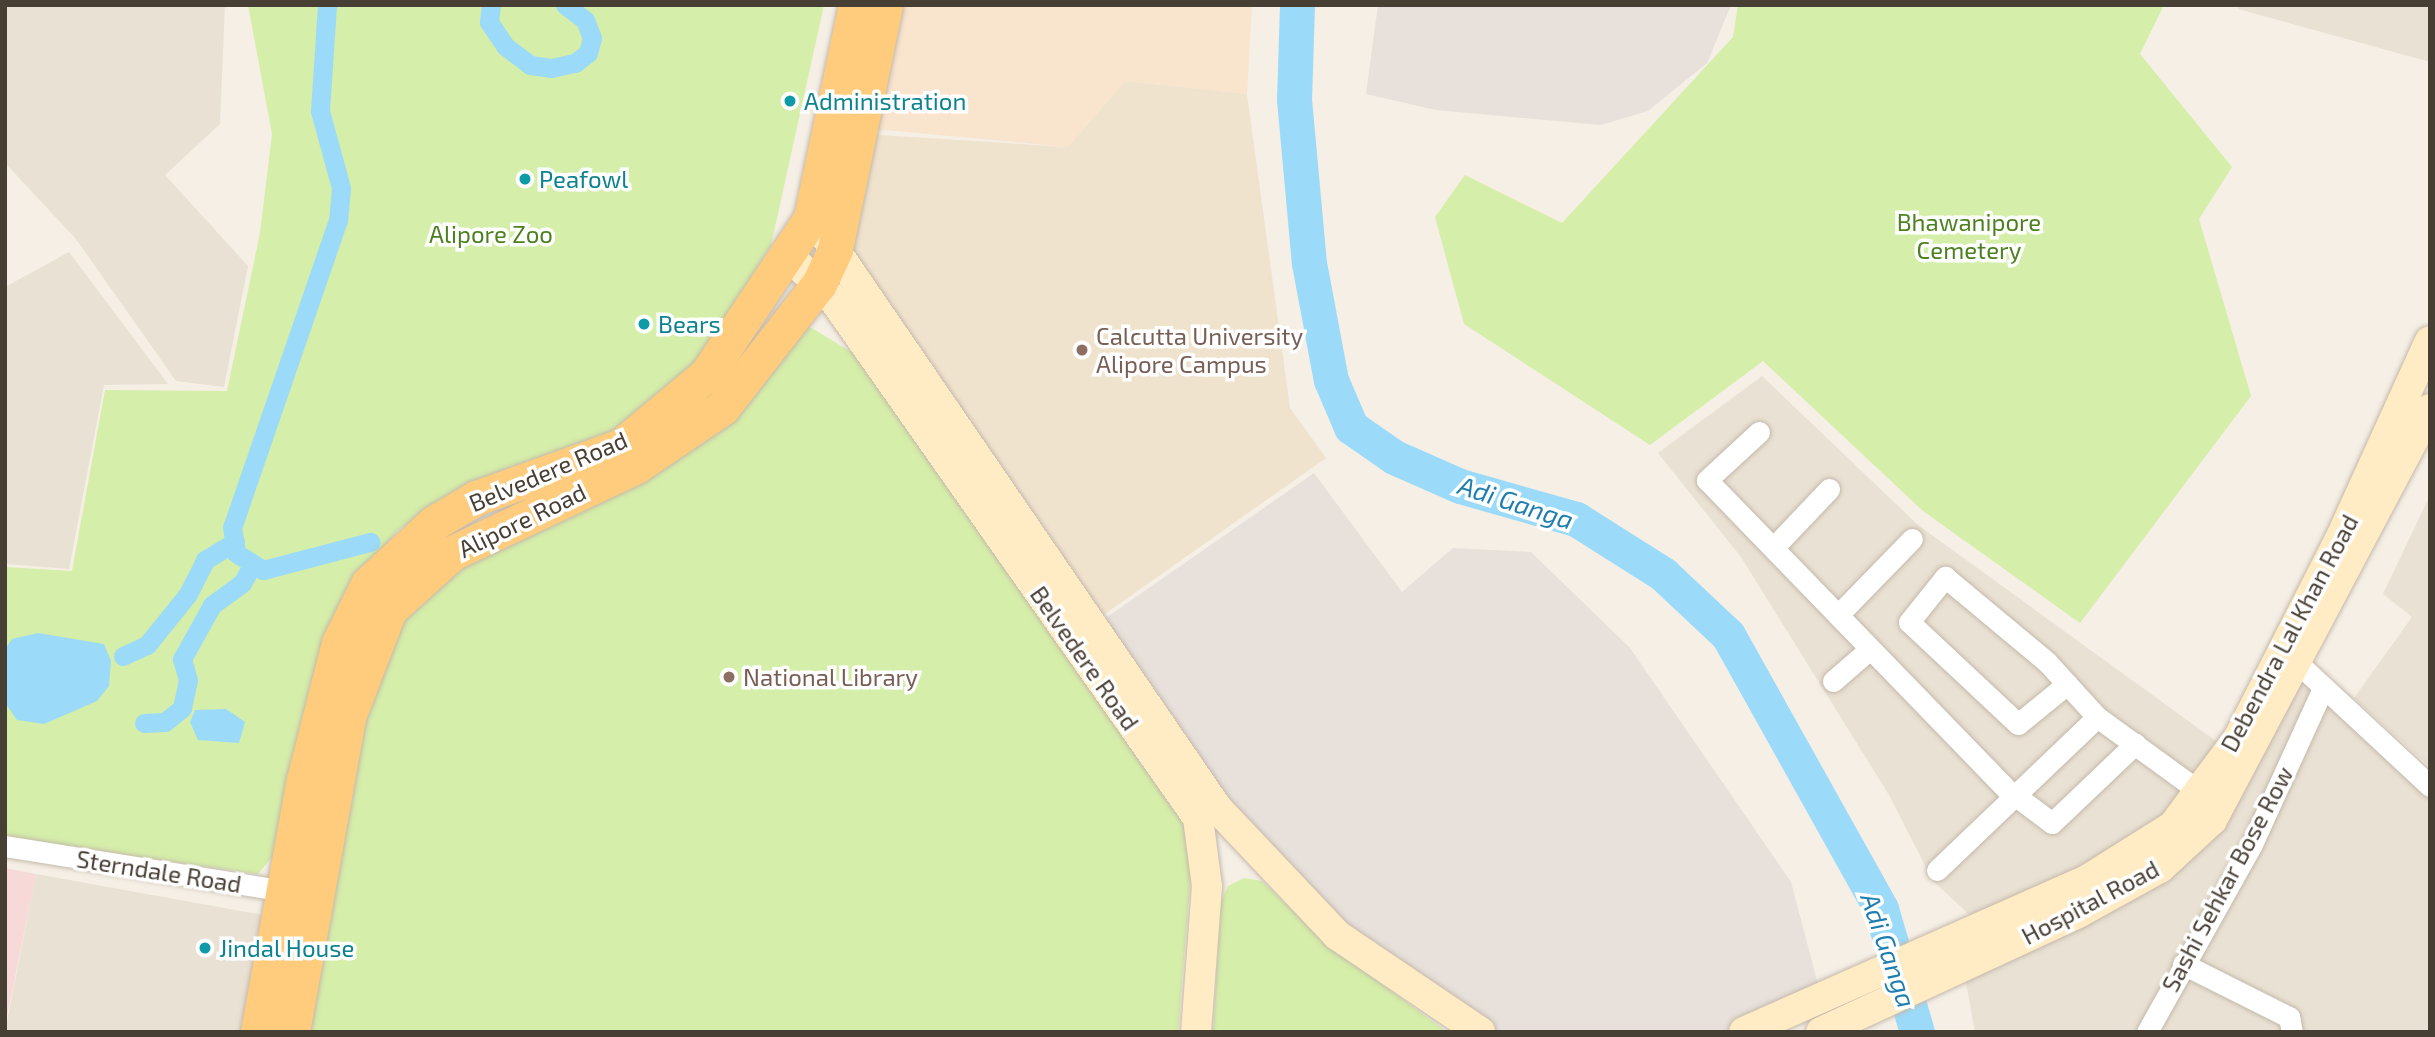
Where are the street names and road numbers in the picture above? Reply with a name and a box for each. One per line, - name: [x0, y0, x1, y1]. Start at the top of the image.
- street label: Belvedere Road: [464, 425, 632, 517]
- street label: Alipore Road: [453, 477, 591, 563]
- street label: Debendra Lal Khan Road: [2214, 509, 2364, 757]
- street label: Belvedere Road: [1025, 580, 1145, 736]
- street label: Sashi Sehkar Bose Row: [2155, 761, 2299, 997]
- street label: Sterndale Road: [75, 844, 243, 898]
- street label: Hospital Road: [2016, 854, 2164, 950]

